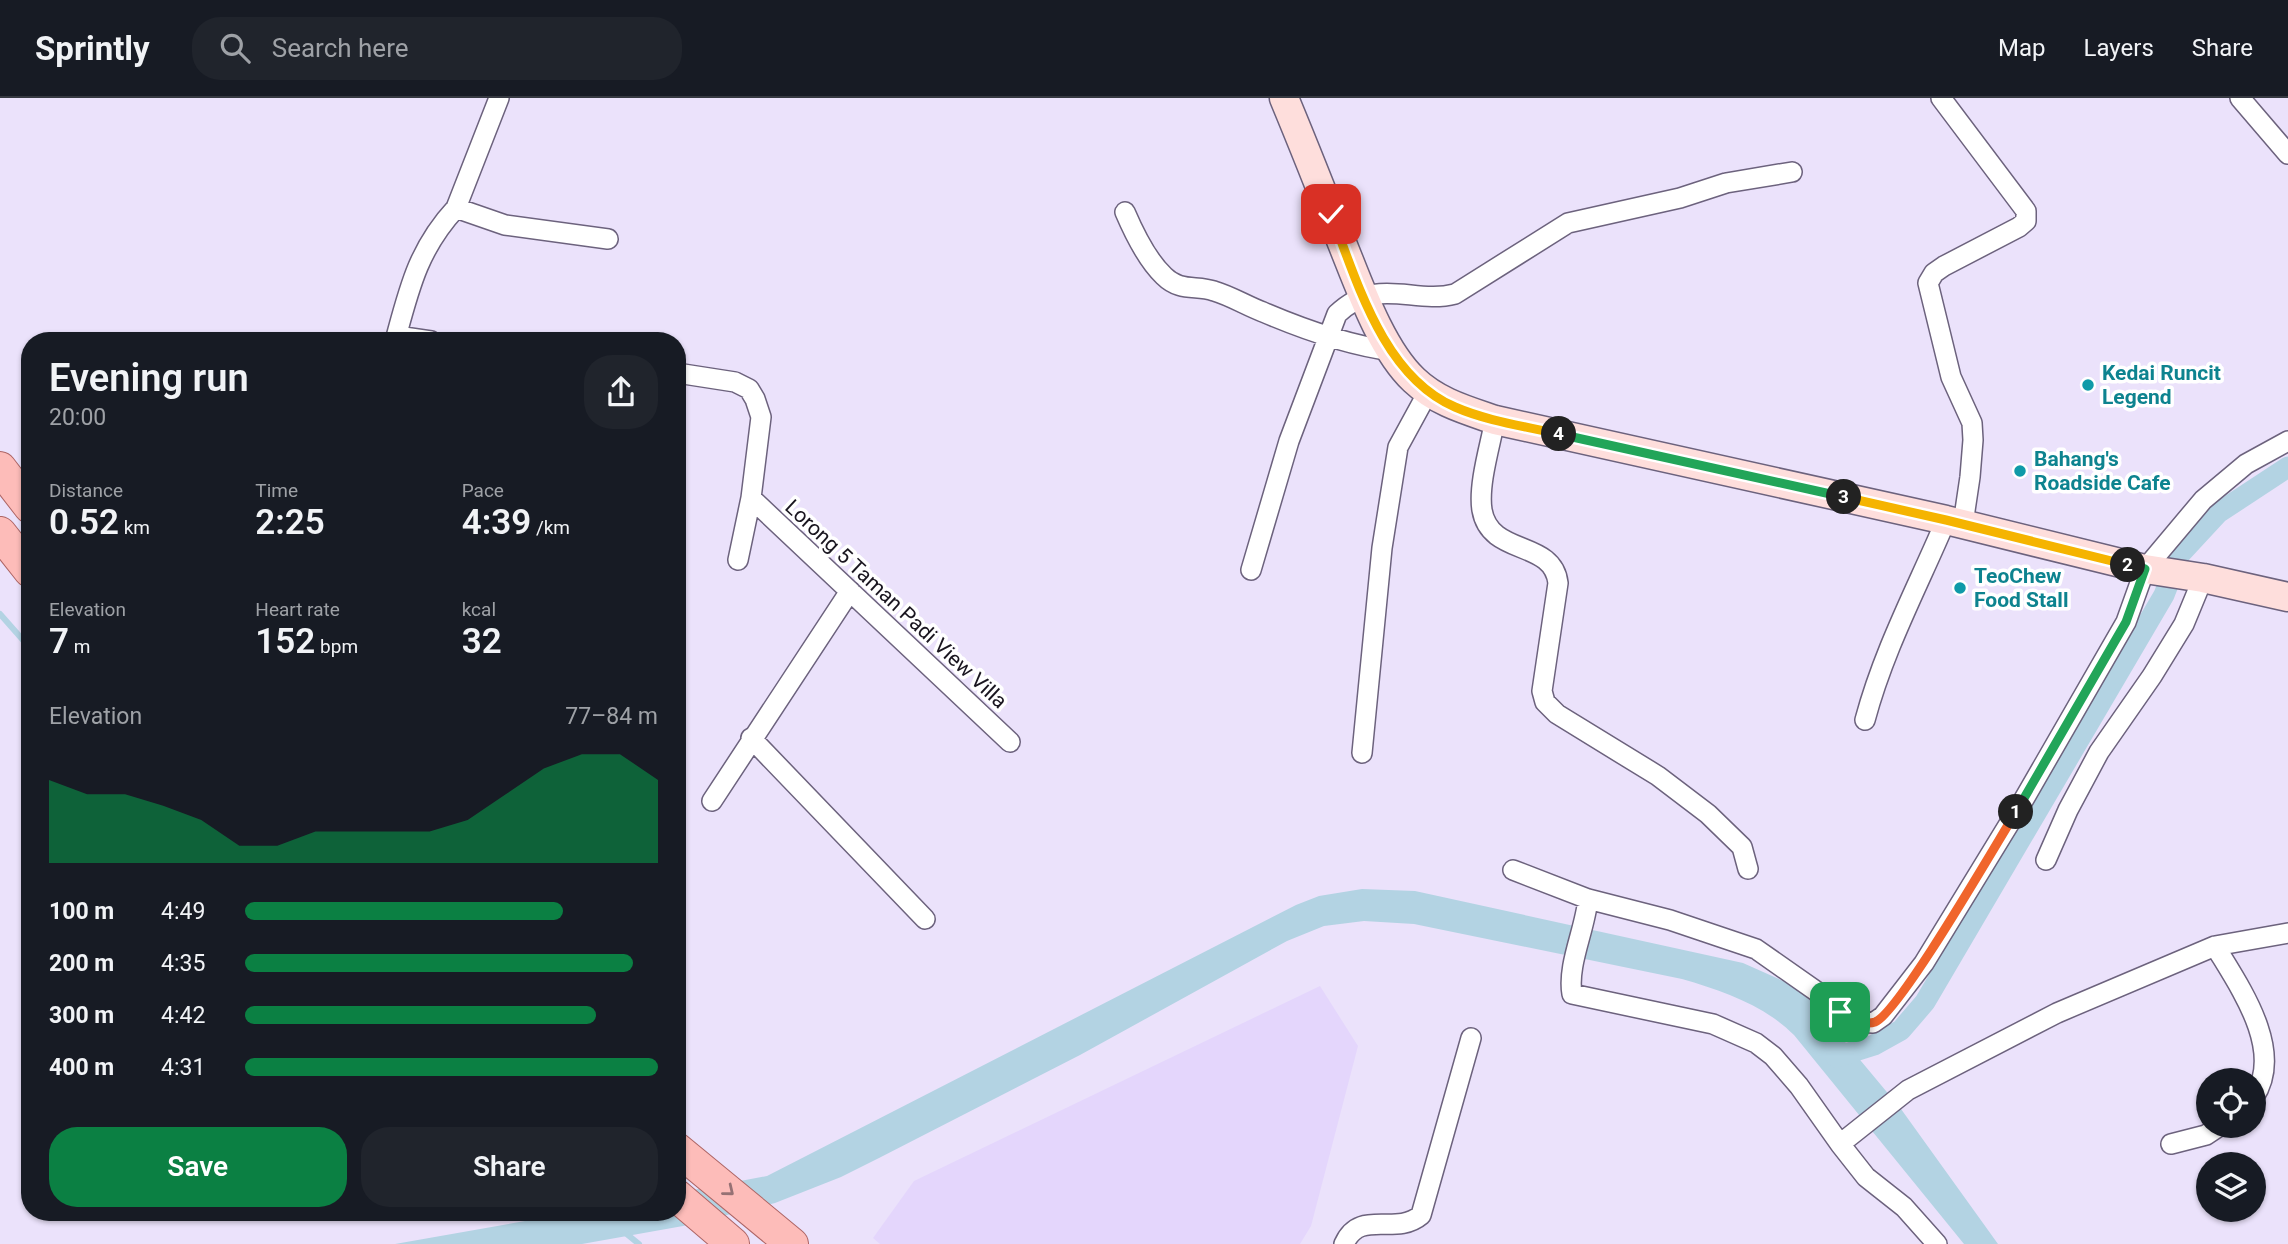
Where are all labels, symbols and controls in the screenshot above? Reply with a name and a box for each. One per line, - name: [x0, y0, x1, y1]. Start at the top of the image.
- search box: [192, 17, 682, 80]
- text: Sprintly: [35, 29, 150, 68]
- icon: search: [216, 29, 254, 67]
- text: Search here: [272, 33, 409, 63]
- text: Map: [1998, 34, 2046, 62]
- text: Layers: [2084, 34, 2154, 62]
- text: Share: [2192, 34, 2253, 62]
- pin: [1301, 184, 1361, 244]
- icon: check: [1312, 195, 1350, 233]
- button: share: [584, 355, 658, 429]
- text: Evening run: [49, 356, 249, 400]
- place label: Kedai Runcit Legend: [2102, 361, 2221, 409]
- marker: Kedai Runcit Legend: [2080, 377, 2096, 393]
- text: 20:00: [49, 404, 106, 431]
- pin: 4: [1542, 416, 1576, 452]
- text: 4: [1553, 422, 1564, 445]
- place label: Bahang's Roadside Cafe: [2034, 447, 2171, 495]
- marker: Bahang's Roadside Cafe: [2012, 463, 2028, 479]
- text: Distance: [49, 479, 123, 502]
- text: Time: [255, 479, 298, 502]
- text: Pace: [462, 479, 504, 502]
- pin: 3: [1826, 480, 1862, 514]
- text: 3: [1838, 485, 1849, 508]
- street label: Lorong 5 Taman Padi View Villa: [780, 495, 1012, 713]
- text: 0.52: [49, 502, 119, 543]
- text: 2:25: [255, 502, 325, 543]
- text: 4:39: [462, 502, 531, 543]
- text: km: [119, 516, 150, 539]
- text: /km: [531, 516, 570, 539]
- pin: 2: [2110, 547, 2146, 582]
- text: 2: [2122, 553, 2133, 576]
- place label: TeoChew Food Stall: [1974, 564, 2068, 612]
- marker: TeoChew Food Stall: [1952, 580, 1968, 596]
- text: Elevation: [49, 598, 126, 621]
- text: Heart rate: [255, 598, 340, 621]
- text: kcal: [462, 598, 496, 621]
- text: 7: [49, 621, 69, 662]
- text: 152: [255, 621, 315, 662]
- text: 32: [462, 621, 502, 662]
- text: m: [69, 635, 90, 658]
- text: bpm: [315, 635, 358, 658]
- text: Elevation: [49, 703, 142, 730]
- text: 77–84 m: [565, 703, 658, 730]
- pin: 1: [1998, 794, 2034, 830]
- text: 1: [2010, 800, 2021, 823]
- text: 100 m: [49, 898, 114, 925]
- text: 4:49: [161, 898, 205, 925]
- text: 200 m: [49, 950, 114, 977]
- text: 4:35: [161, 950, 205, 977]
- pin: [1810, 982, 1870, 1042]
- icon: arrive: [1821, 993, 1859, 1031]
- text: 300 m: [49, 1002, 114, 1029]
- text: 4:42: [161, 1002, 205, 1029]
- text: 400 m: [49, 1054, 114, 1081]
- text: 4:31: [161, 1054, 205, 1081]
- map controls: [2196, 1068, 2266, 1222]
- button: locate: [2196, 1068, 2266, 1138]
- button: Save: [49, 1127, 347, 1207]
- button: Share: [361, 1127, 658, 1207]
- button: layers: [2196, 1152, 2266, 1222]
- one-way arrow: [721, 1183, 734, 1195]

